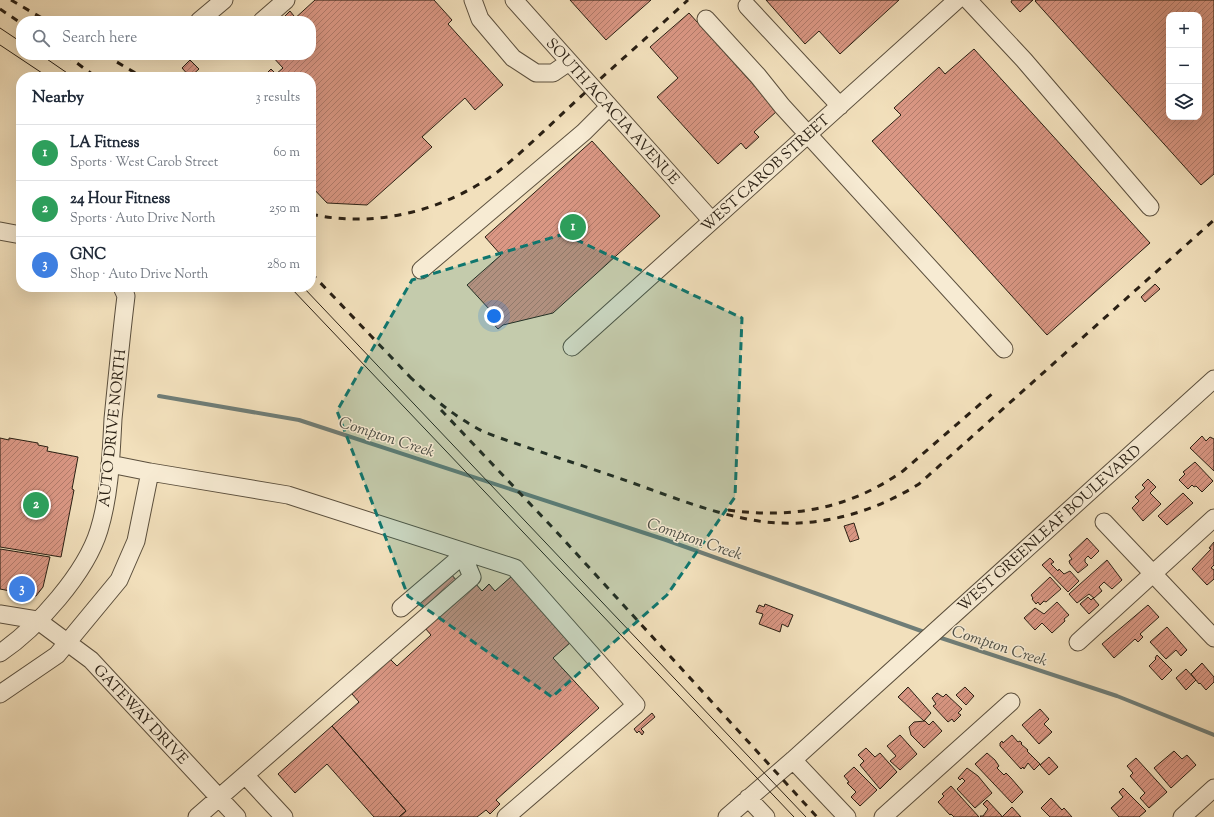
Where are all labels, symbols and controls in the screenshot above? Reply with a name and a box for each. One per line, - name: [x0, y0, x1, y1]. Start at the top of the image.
- map controls: [1166, 12, 1202, 120]
- button: +: [1166, 12, 1202, 48]
- search box: [16, 16, 316, 60]
- icon: search: [30, 27, 52, 49]
- text: Search here: [62, 28, 137, 49]
- street label: SOUTH ACACIA AVENUE: [540, 34, 684, 190]
- button: −: [1166, 48, 1202, 84]
- button: layers: [1166, 84, 1202, 120]
- text: Nearby: [32, 86, 84, 110]
- text: 3 results: [255, 89, 300, 107]
- street label: WEST CAROB STREET: [697, 110, 835, 238]
- text: LA Fitness: [70, 133, 139, 154]
- text: 1: [43, 144, 47, 162]
- text: 60 m: [273, 144, 300, 162]
- text: Sports · West Carob Street: [70, 154, 218, 172]
- text: 24 Hour Fitness: [70, 189, 170, 210]
- text: 2: [42, 200, 48, 218]
- text: 250 m: [269, 200, 300, 218]
- text: Sports · Auto Drive North: [70, 210, 216, 228]
- pin: 1: [560, 212, 586, 242]
- text: GNC: [70, 245, 106, 266]
- text: 3: [42, 256, 48, 274]
- text: 280 m: [267, 256, 300, 274]
- text: Shop · Auto Drive North: [70, 266, 209, 284]
- your location: [484, 306, 504, 326]
- street label: AUTO DRIVE NORTH: [95, 348, 132, 508]
- water label: Compton Creek: [335, 412, 437, 465]
- street label: WEST GREENLEAF BOULEVARD: [954, 441, 1147, 617]
- pin: 2: [23, 490, 49, 520]
- water label: Compton Creek: [643, 513, 745, 567]
- pin: 3: [9, 574, 35, 604]
- water label: Compton Creek: [948, 621, 1050, 674]
- street label: GATEWAY DRIVE: [88, 660, 192, 770]

